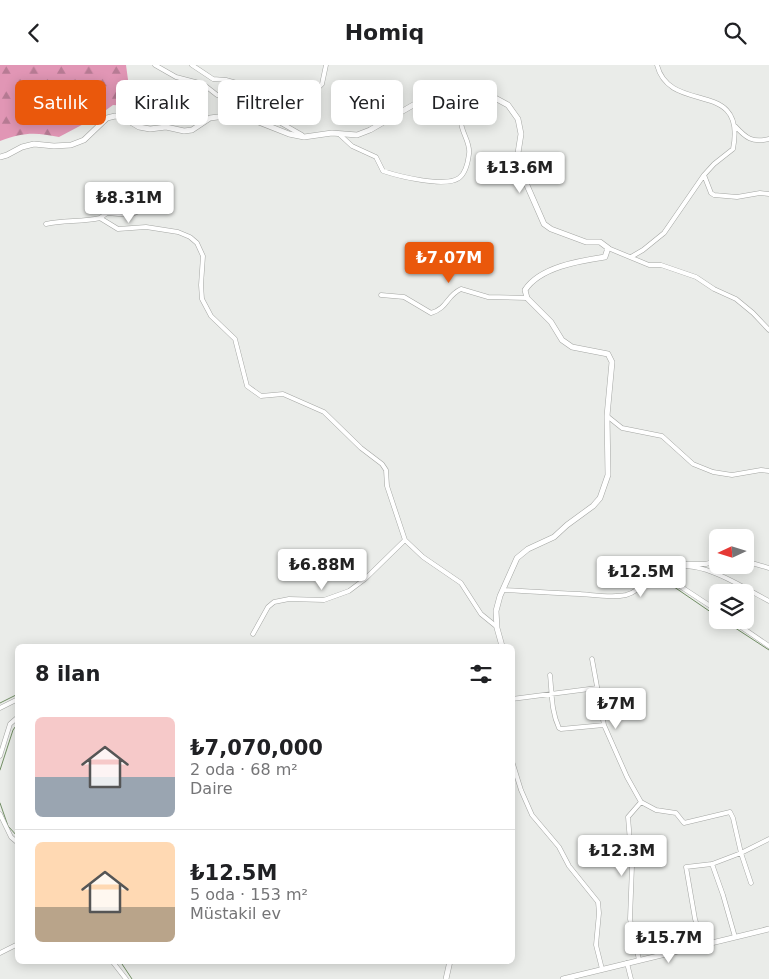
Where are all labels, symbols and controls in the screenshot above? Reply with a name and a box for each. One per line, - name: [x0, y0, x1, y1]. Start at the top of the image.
- icon: back: [20, 19, 48, 47]
- icon: search: [721, 19, 749, 47]
- text: Homiq: [345, 20, 424, 45]
- chip: Satılık: [15, 80, 106, 125]
- chip: Kiralık: [116, 80, 208, 125]
- chip: Filtreler: [218, 80, 321, 125]
- chip: Yeni: [331, 80, 403, 125]
- chip: Daire: [413, 80, 497, 125]
- pin: ₺13.6M: [479, 151, 561, 194]
- text: ₺13.6M: [487, 158, 553, 177]
- pin: ₺8.31M: [88, 181, 170, 224]
- text: ₺8.31M: [96, 188, 162, 207]
- pin: ₺7.07M: [408, 241, 490, 284]
- text: ₺7.07M: [416, 248, 482, 267]
- north arrow: [709, 529, 754, 574]
- map controls: [709, 529, 754, 629]
- pin: ₺6.88M: [281, 549, 363, 591]
- text: ₺6.88M: [289, 555, 355, 574]
- pin: ₺12.5M: [600, 555, 682, 598]
- text: ₺12.5M: [608, 562, 674, 581]
- button: layers: [709, 584, 754, 629]
- icon: filters: [467, 660, 495, 688]
- text: 8 ilan: [35, 662, 100, 686]
- pin: ₺7M: [592, 687, 640, 730]
- text: ₺7M: [597, 694, 635, 713]
- text: ₺7,070,000: [190, 736, 323, 760]
- icon: home: [75, 737, 135, 797]
- text: 2 oda · 68 m²: [190, 760, 298, 779]
- text: Daire: [190, 779, 233, 798]
- pin: ₺12.3M: [581, 835, 663, 877]
- text: ₺12.3M: [589, 841, 655, 860]
- text: ₺12.5M: [190, 861, 277, 885]
- icon: home: [75, 862, 135, 922]
- text: 5 oda · 153 m²: [190, 885, 308, 904]
- text: Müstakil ev: [190, 904, 281, 923]
- pin: ₺15.7M: [628, 921, 710, 964]
- text: ₺15.7M: [636, 928, 702, 947]

